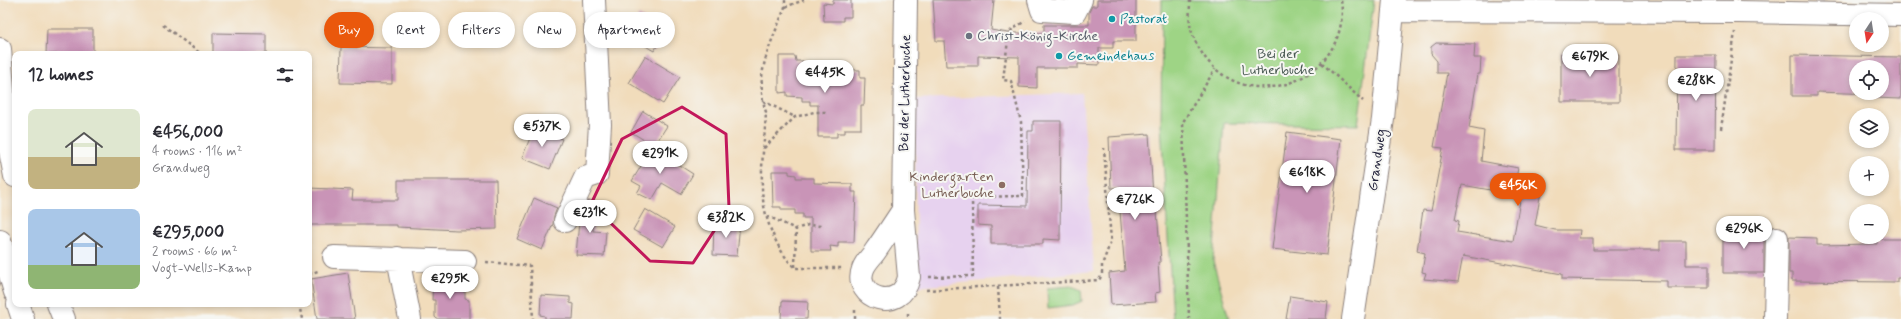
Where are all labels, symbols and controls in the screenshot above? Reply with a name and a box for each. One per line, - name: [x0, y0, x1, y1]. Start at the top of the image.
- place label: Pastorat: [1120, 10, 1167, 28]
- chip: Buy: [324, 12, 374, 48]
- chip: Rent: [382, 12, 440, 48]
- chip: Filters: [448, 12, 515, 48]
- chip: New: [523, 12, 576, 48]
- chip: Apartment: [584, 12, 675, 48]
- north arrow: [1849, 12, 1889, 52]
- map controls: [1849, 12, 1889, 244]
- marker: Pastorat: [1107, 14, 1117, 24]
- place label: Christ-König-Kirche: [977, 27, 1098, 47]
- marker: Christ-König-Kirche: [964, 31, 974, 41]
- street label: Bei der Lutherbuche: [895, 34, 915, 152]
- pin: €679K: [1562, 44, 1618, 78]
- park label: Bei der Lutherbuche: [1242, 45, 1315, 79]
- place label: Gemeindehaus: [1067, 47, 1154, 65]
- text: €679K: [1571, 48, 1609, 65]
- marker: Gemeindehaus: [1054, 51, 1064, 61]
- pin: €445K: [797, 60, 853, 94]
- button: locate: [1849, 60, 1889, 100]
- text: 12 homes: [28, 64, 94, 86]
- icon: filters: [274, 64, 296, 86]
- text: €445K: [805, 64, 845, 81]
- pin: €288K: [1668, 68, 1724, 102]
- text: €288K: [1677, 72, 1715, 89]
- button: layers: [1849, 108, 1889, 148]
- pin: €537K: [514, 114, 570, 148]
- text: €537K: [523, 118, 561, 135]
- text: €456,000: [152, 121, 223, 143]
- icon: home: [60, 125, 108, 173]
- street label: Grandweg: [1364, 128, 1391, 192]
- pin: €291K: [632, 141, 688, 175]
- text: 4 rooms · 116 m²: [152, 143, 242, 160]
- text: €291K: [642, 145, 678, 162]
- button: +: [1849, 156, 1889, 196]
- text: Grandweg: [152, 160, 210, 177]
- pin: €618K: [1279, 160, 1335, 194]
- text: €618K: [1289, 164, 1325, 181]
- place label: Kindergarten Lutherbuche: [909, 168, 994, 202]
- pin: €456K: [1490, 173, 1546, 207]
- text: €456K: [1499, 177, 1537, 194]
- marker: Kindergarten Lutherbuche: [997, 180, 1007, 190]
- pin: €726K: [1107, 187, 1163, 221]
- text: €726K: [1116, 191, 1154, 208]
- pin: €231K: [562, 200, 618, 234]
- text: €231K: [573, 204, 607, 221]
- button: −: [1849, 204, 1889, 244]
- pin: €382K: [698, 205, 754, 239]
- text: €382K: [707, 209, 745, 226]
- pin: €296K: [1716, 216, 1772, 250]
- text: €296K: [1725, 220, 1763, 237]
- text: €295,000: [152, 221, 224, 243]
- icon: home: [60, 225, 108, 273]
- text: 2 rooms · 66 m²: [152, 243, 237, 260]
- text: Vogt-Wells-Kamp: [152, 260, 252, 277]
- pin: €295K: [422, 266, 478, 300]
- text: €295K: [430, 270, 470, 287]

